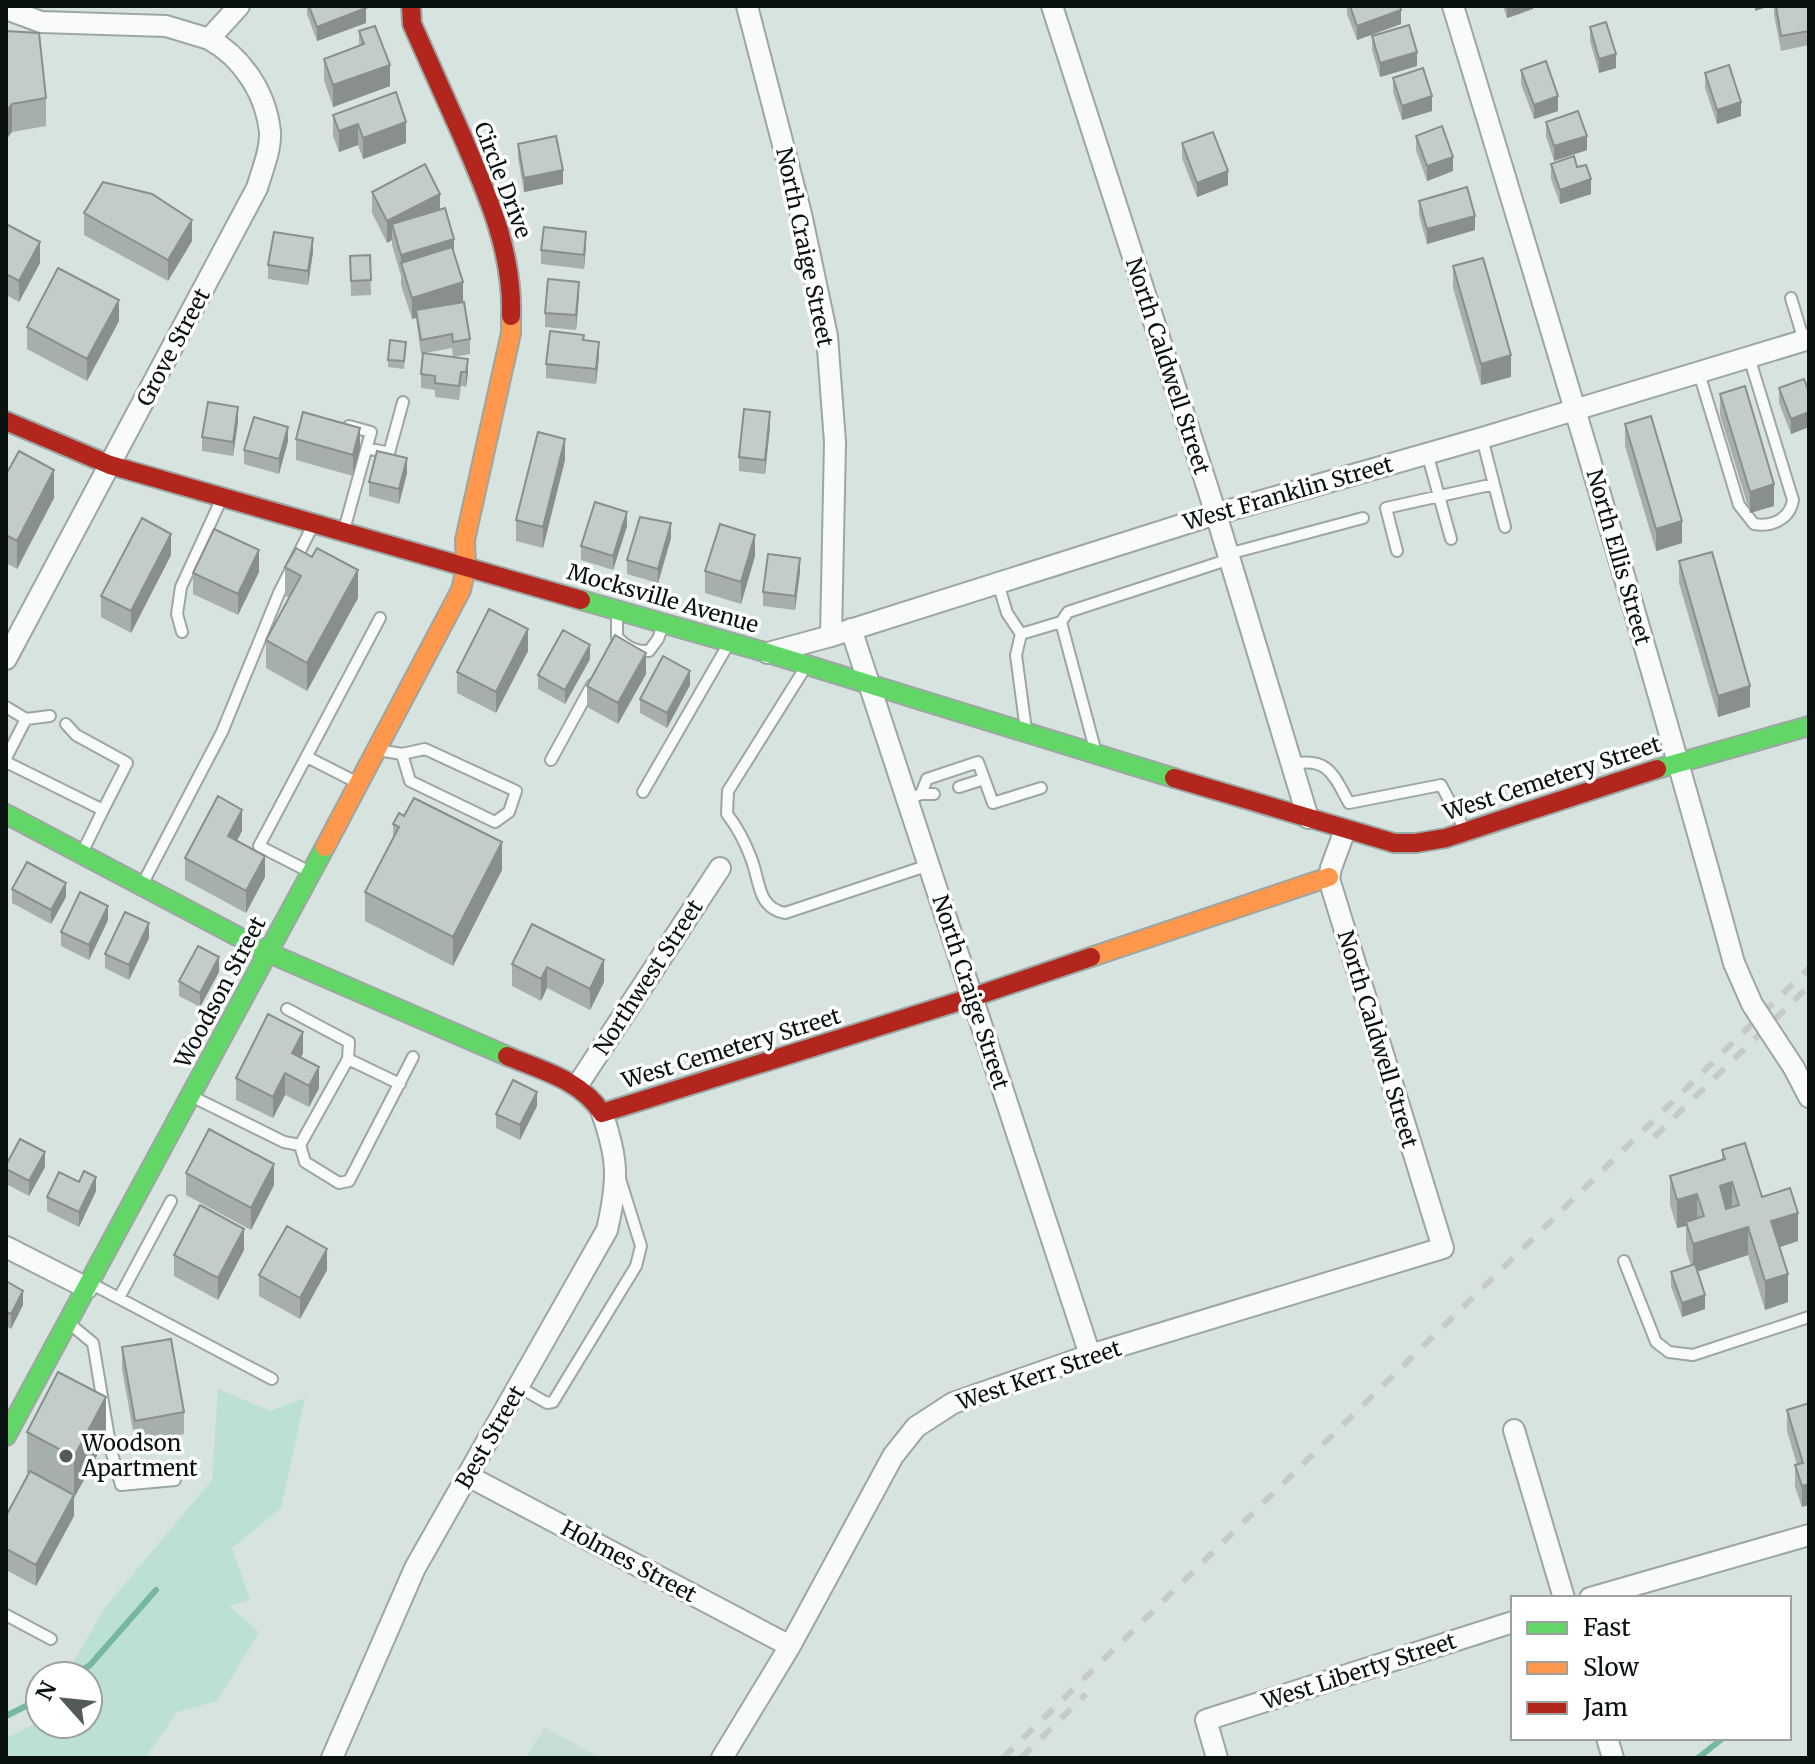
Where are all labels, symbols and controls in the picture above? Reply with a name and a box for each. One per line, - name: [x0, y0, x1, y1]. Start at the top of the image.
- street label: Circle Drive: [468, 118, 538, 242]
- street label: North Craige Street: [770, 145, 840, 350]
- street label: North Caldwell Street: [1120, 254, 1216, 478]
- street label: Grove Street: [130, 283, 216, 411]
- street label: West Franklin Street: [1179, 450, 1396, 537]
- street label: North Ellis Street: [1581, 466, 1658, 649]
- street label: Mocksville Avenue: [564, 557, 762, 639]
- street label: West Cemetery Street: [1439, 729, 1665, 827]
- street label: North Craige Street: [926, 891, 1016, 1093]
- street label: Northwest Street: [587, 894, 709, 1060]
- street label: Woodson Street: [168, 911, 272, 1073]
- street label: North Caldwell Street: [1332, 927, 1425, 1152]
- street label: West Cemetery Street: [617, 1001, 844, 1095]
- street label: West Kerr Street: [952, 1334, 1125, 1417]
- street label: Best Street: [449, 1380, 531, 1494]
- place label: Woodson Apartment: [81, 1429, 198, 1482]
- marker: Woodson Apartment: [57, 1447, 75, 1465]
- street label: Holmes Street: [557, 1514, 702, 1609]
- legend: [1511, 1596, 1791, 1740]
- text: Fast: [1583, 1612, 1631, 1643]
- street label: West Liberty Street: [1257, 1626, 1460, 1716]
- text: Slow: [1583, 1652, 1639, 1683]
- north arrow: [24, 1660, 104, 1740]
- text: N: [30, 1676, 63, 1705]
- text: Jam: [1582, 1692, 1628, 1723]

